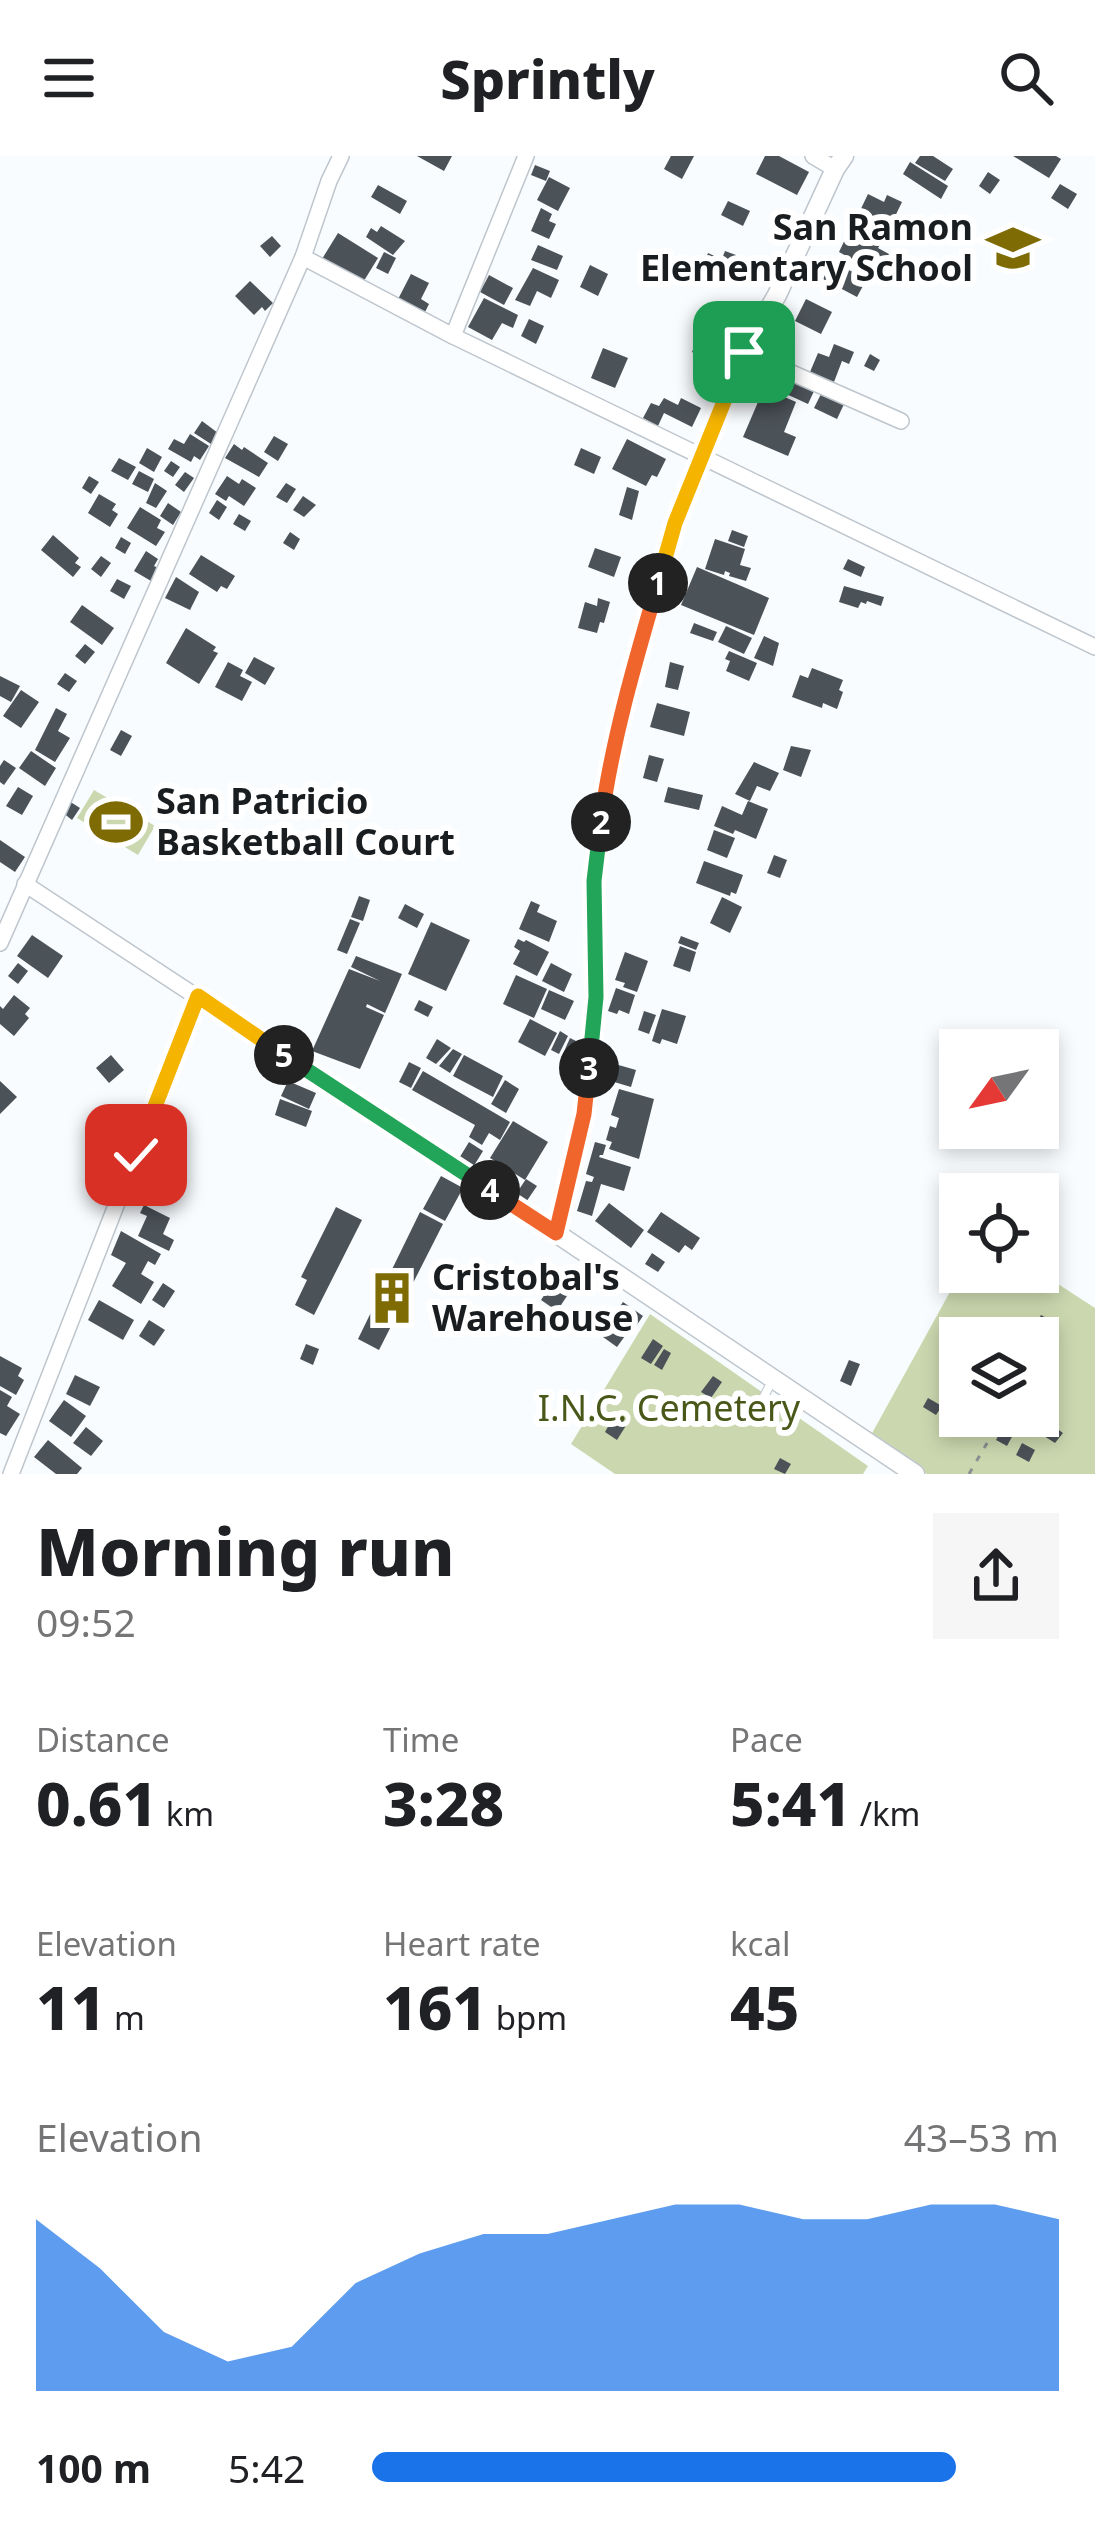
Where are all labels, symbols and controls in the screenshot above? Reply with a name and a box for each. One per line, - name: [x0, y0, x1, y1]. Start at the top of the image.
- text: Sprintly: [440, 41, 655, 115]
- icon: menu: [36, 45, 102, 111]
- icon: search: [993, 45, 1059, 111]
- place label: San Ramon Elementary School: [640, 202, 973, 292]
- school or university icon: San Ramon Elementary School: [984, 219, 1042, 277]
- pin: [693, 301, 795, 403]
- icon: arrive: [711, 319, 777, 385]
- pin: 1: [628, 553, 688, 613]
- text: 1: [649, 560, 667, 605]
- place label: San Patricio Basketball Court: [156, 776, 455, 866]
- pin: 2: [571, 792, 631, 852]
- sports icon: San Patricio Basketball Court: [87, 793, 145, 851]
- text: 2: [592, 799, 610, 844]
- pin: 5: [254, 1025, 314, 1085]
- north arrow: [939, 1029, 1059, 1149]
- map controls: [939, 1029, 1059, 1437]
- text: 5: [275, 1032, 293, 1077]
- pin: 3: [559, 1038, 619, 1098]
- text: 3: [580, 1045, 598, 1090]
- pin: [85, 1104, 187, 1206]
- icon: check: [103, 1122, 169, 1188]
- pin: 4: [460, 1160, 520, 1220]
- text: 4: [481, 1167, 499, 1212]
- button: locate: [939, 1173, 1059, 1293]
- place label: Cristobal's Warehouse: [432, 1252, 633, 1342]
- building icon: Cristobal's Warehouse: [363, 1269, 421, 1327]
- button: layers: [939, 1317, 1059, 1437]
- park label: I.N.C. Cemetery: [538, 1383, 801, 1432]
- text: Morning run: [36, 1505, 455, 1595]
- button: share: [933, 1513, 1059, 1639]
- text: 09:52: [36, 1595, 136, 1648]
- text: Distance: [36, 1717, 170, 1762]
- text: Time: [383, 1717, 459, 1762]
- text: Pace: [730, 1717, 803, 1762]
- text: 0.61: [36, 1762, 157, 1844]
- text: 3:28: [383, 1762, 504, 1844]
- text: 5:41: [730, 1762, 851, 1844]
- text: km: [157, 1791, 214, 1836]
- text: /km: [851, 1791, 920, 1836]
- text: Elevation: [36, 1921, 177, 1966]
- text: Heart rate: [383, 1921, 541, 1966]
- text: kcal: [730, 1921, 791, 1966]
- text: 11: [36, 1966, 105, 2048]
- text: 161: [383, 1966, 487, 2048]
- text: 45: [730, 1966, 799, 2048]
- text: m: [105, 1995, 145, 2040]
- text: bpm: [487, 1995, 567, 2040]
- text: Elevation: [36, 2110, 203, 2163]
- text: 43–53 m: [904, 2110, 1059, 2163]
- text: 100 m: [36, 2441, 151, 2494]
- text: 5:42: [228, 2441, 305, 2494]

